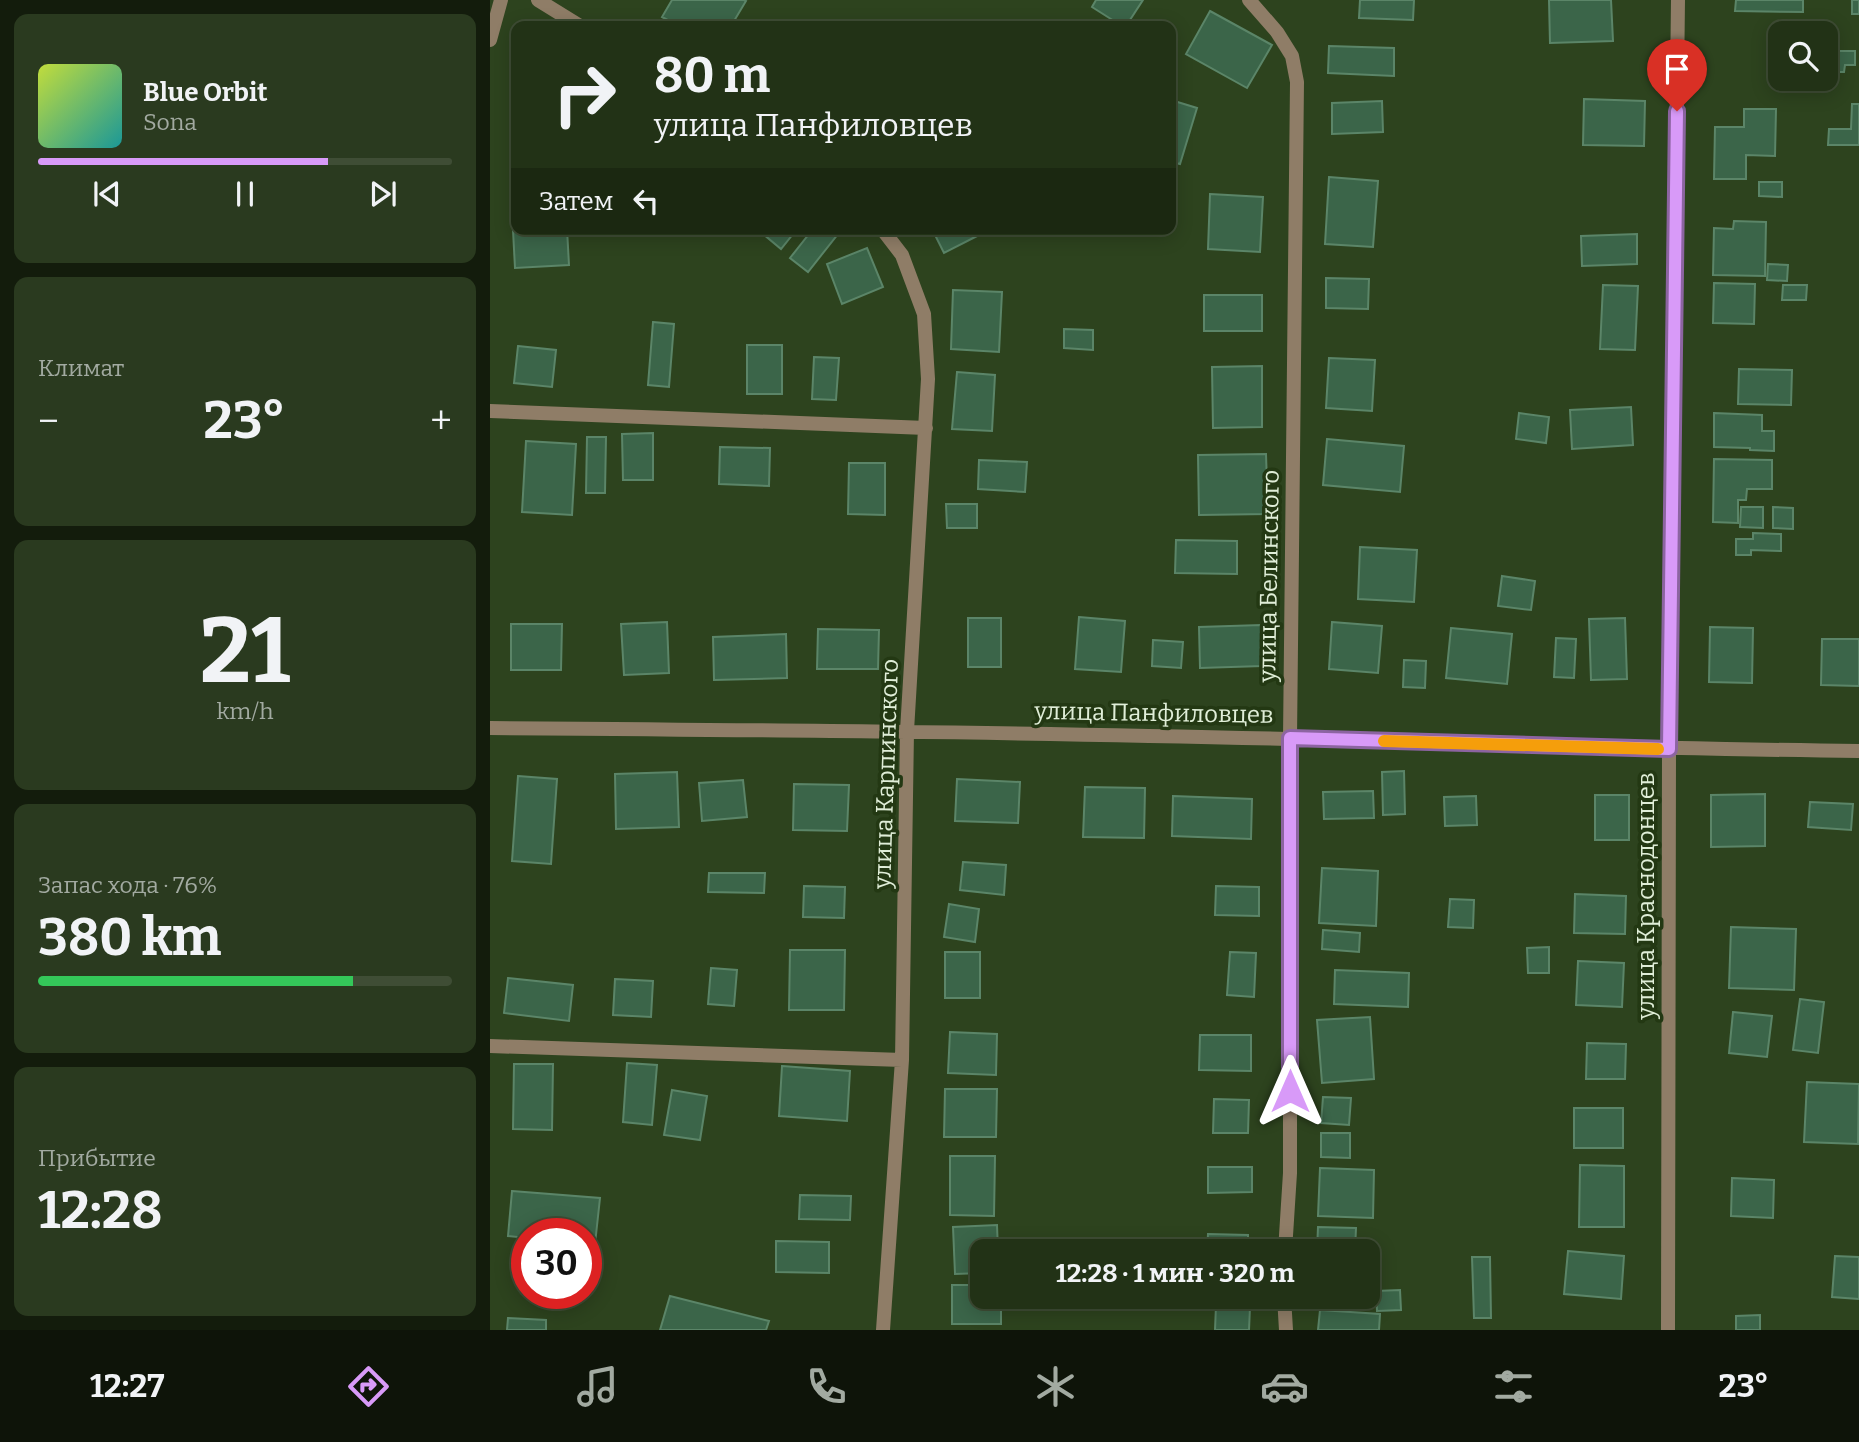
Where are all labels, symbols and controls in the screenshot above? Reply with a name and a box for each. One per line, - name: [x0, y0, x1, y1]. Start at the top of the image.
- map controls: [1768, 21, 1838, 91]
- button: search: [1768, 21, 1838, 91]
- pin: [1647, 39, 1707, 111]
- text: 80 m: [654, 46, 770, 105]
- icon: right: [539, 49, 630, 140]
- icon: arrive: [1658, 50, 1696, 88]
- text: Blue Orbit: [143, 77, 267, 108]
- text: улица Панфиловцев: [654, 106, 973, 144]
- text: Sona: [143, 108, 197, 136]
- icon: previous: [88, 175, 126, 213]
- icon: pause: [226, 175, 264, 213]
- icon: next: [364, 175, 402, 213]
- icon: left: [627, 182, 665, 220]
- text: Затем: [539, 186, 613, 217]
- text: Климат: [38, 354, 124, 382]
- text: 23°: [204, 389, 286, 452]
- text: −: [38, 398, 59, 444]
- text: +: [430, 398, 452, 444]
- street label: улица Белинского: [1253, 469, 1285, 684]
- text: 21: [200, 597, 290, 706]
- street label: улица Карпинского: [868, 659, 904, 890]
- text: km/h: [217, 697, 273, 725]
- street label: улица Панфиловцев: [1033, 697, 1274, 729]
- street label: улица Краснодонцев: [1632, 773, 1660, 1020]
- text: Запас хода · 76%: [38, 871, 217, 899]
- text: 380 km: [38, 906, 221, 969]
- position arrow: [1253, 1054, 1327, 1128]
- text: Прибытие: [38, 1144, 156, 1172]
- text: 12:28: [38, 1179, 162, 1242]
- speed limit sign: 30: [511, 1218, 602, 1309]
- text: 12:28 · 1 мин · 320 m: [1055, 1258, 1295, 1289]
- icon: directions: [344, 1362, 393, 1411]
- icon: music: [573, 1362, 622, 1411]
- icon: phone: [802, 1362, 851, 1411]
- icon: climate: [1031, 1362, 1080, 1411]
- icon: car: [1260, 1362, 1309, 1411]
- icon: filters: [1489, 1362, 1538, 1411]
- text: 12:27: [90, 1367, 164, 1405]
- text: 23°: [1718, 1367, 1769, 1405]

